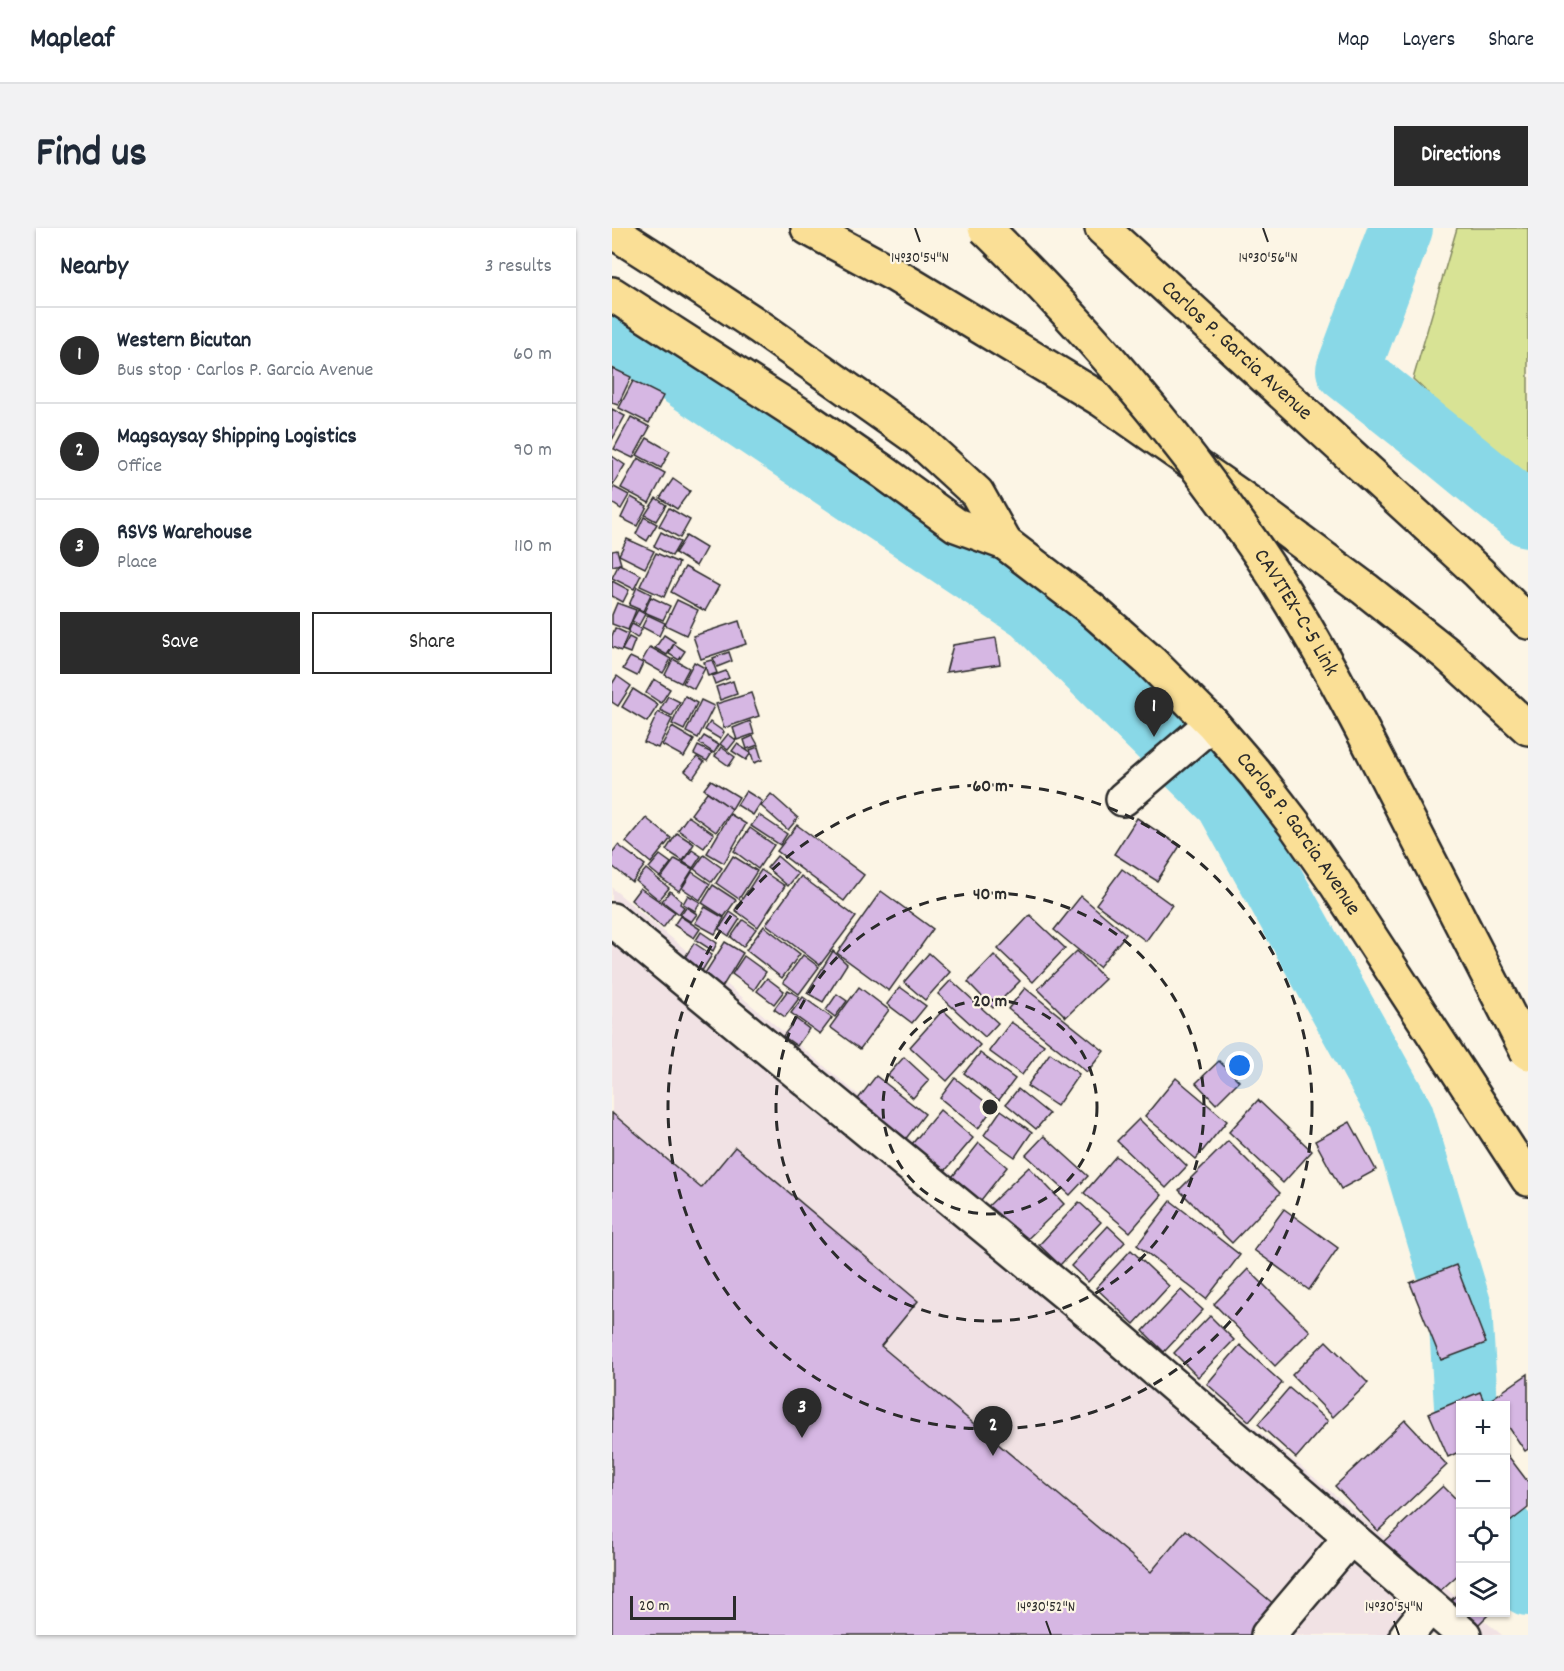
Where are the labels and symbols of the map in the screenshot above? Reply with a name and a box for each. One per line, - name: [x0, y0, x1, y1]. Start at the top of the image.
- text: 14°30'54"N: [891, 248, 949, 270]
- text: 14°30'56"N: [1238, 248, 1298, 270]
- street label: Carlos P. Garcia Avenue: [1154, 273, 1319, 428]
- street label: CAVITEX–C-5 Link: [1245, 543, 1346, 682]
- pin: 1: [1134, 688, 1174, 737]
- street label: Carlos P. Garcia Avenue: [1228, 745, 1368, 922]
- text: 60 m: [972, 775, 1008, 800]
- text: 40 m: [973, 883, 1007, 908]
- text: 20 m: [973, 990, 1007, 1015]
- your location: [1225, 1051, 1254, 1080]
- centre of rings: [980, 1097, 1000, 1117]
- pin: 3: [782, 1388, 822, 1438]
- pin: 2: [974, 1406, 1012, 1456]
- scale bar: [630, 1593, 736, 1620]
- text: 14°30'52"N: [1017, 1597, 1075, 1619]
- text: 14°30'54"N: [1365, 1597, 1423, 1619]

